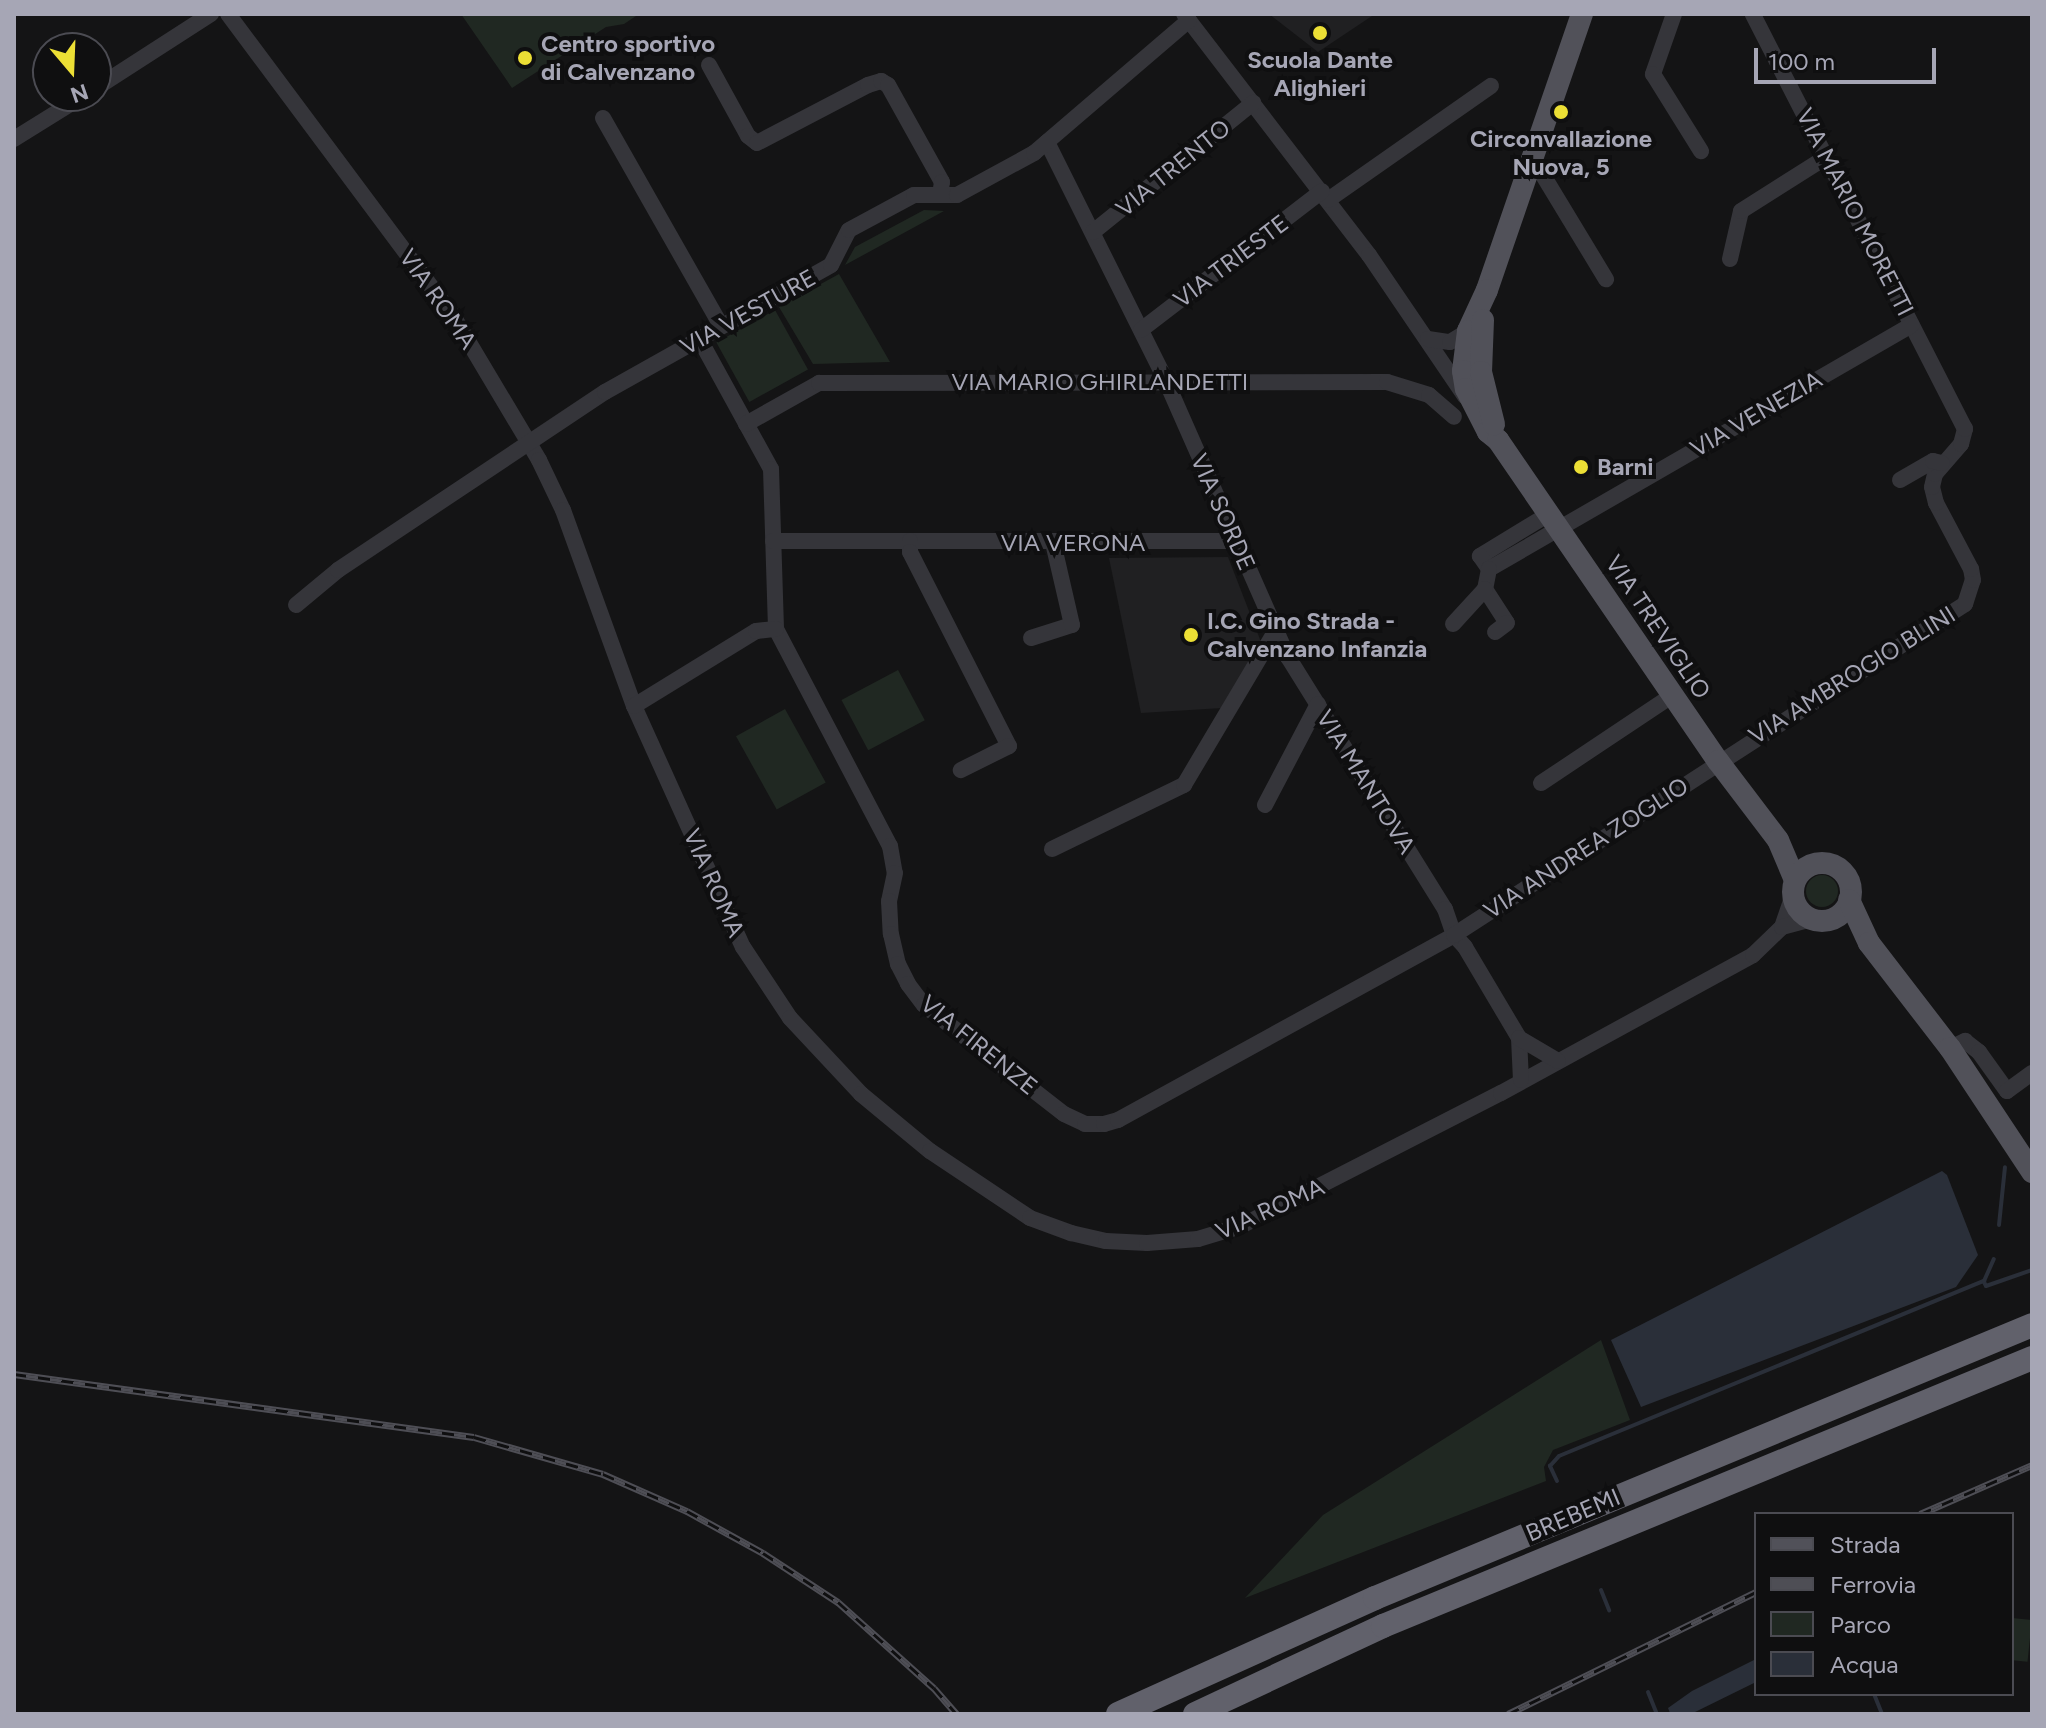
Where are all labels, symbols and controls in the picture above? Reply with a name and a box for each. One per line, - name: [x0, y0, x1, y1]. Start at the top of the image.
- marker: Scuola Dante Alighieri: [1311, 24, 1329, 42]
- place label: Centro sportivo di Calvenzano: [541, 30, 715, 86]
- north arrow: [32, 32, 112, 112]
- scale bar: [1758, 32, 1940, 82]
- place label: Scuola Dante Alighieri: [1247, 46, 1393, 102]
- text: 100 m: [1768, 47, 1835, 76]
- marker: Centro sportivo di Calvenzano: [516, 49, 534, 67]
- text: N: [67, 78, 92, 109]
- marker: Circonvallazione Nuova, 5: [1552, 103, 1570, 121]
- street label: VIA MARIO MORETTI: [1790, 103, 1920, 321]
- street label: VIA TRENTO: [1110, 113, 1236, 223]
- place label: Circonvallazione Nuova, 5: [1470, 125, 1652, 181]
- street label: VIA TRIESTE: [1168, 208, 1294, 314]
- street label: VIA ROMA: [393, 243, 483, 355]
- street label: VIA VESTURE: [675, 263, 821, 361]
- street label: VIA VENEZIA: [1685, 365, 1827, 463]
- street label: VIA MARIO GHIRLANDETTI: [952, 368, 1248, 396]
- street label: VIA SORDE: [1185, 449, 1261, 575]
- place label: Barni: [1597, 453, 1653, 481]
- marker: Barni: [1572, 458, 1590, 476]
- street label: VIA VERONA: [1001, 529, 1145, 557]
- street label: VIA TREVIGLIO: [1599, 550, 1717, 704]
- street label: VIA AMBROGIO BLINI: [1744, 600, 1960, 750]
- place label: I.C. Gino Strada - Calvenzano Infanzia: [1207, 607, 1427, 663]
- marker: I.C. Gino Strada - Calvenzano Infanzia: [1182, 626, 1200, 644]
- street label: VIA MANTOVA: [1310, 705, 1422, 859]
- street label: VIA ANDREA ZOGLIO: [1478, 771, 1694, 925]
- street label: VIA ROMA: [677, 824, 751, 942]
- street label: VIA FIRENZE: [915, 989, 1043, 1101]
- street label: VIA ROMA: [1211, 1172, 1329, 1246]
- street label: BREBEMI: [1522, 1482, 1624, 1548]
- legend: [1754, 1512, 2014, 1696]
- text: Strada: [1830, 1530, 1900, 1559]
- text: Ferrovia: [1830, 1570, 1916, 1599]
- text: Parco: [1830, 1610, 1891, 1639]
- text: Acqua: [1830, 1650, 1899, 1679]

